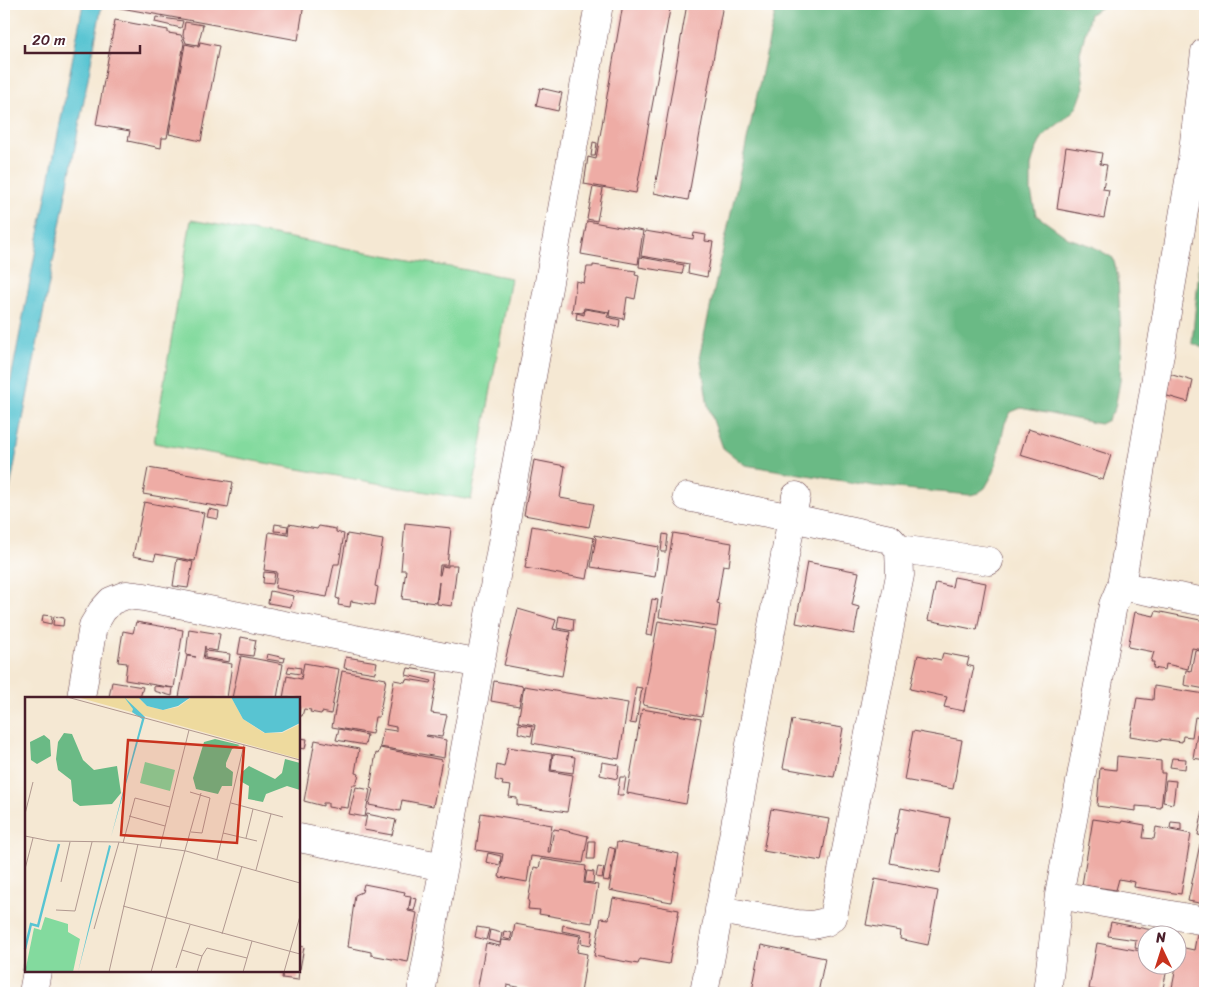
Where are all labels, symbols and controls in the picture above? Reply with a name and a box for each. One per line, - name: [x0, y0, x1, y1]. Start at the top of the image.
- scale bar: [25, 22, 140, 54]
- text: 20 m: [32, 27, 66, 53]
- inset map: [25, 697, 300, 972]
- north arrow: [1136, 924, 1186, 974]
- text: N: [1154, 925, 1167, 950]

